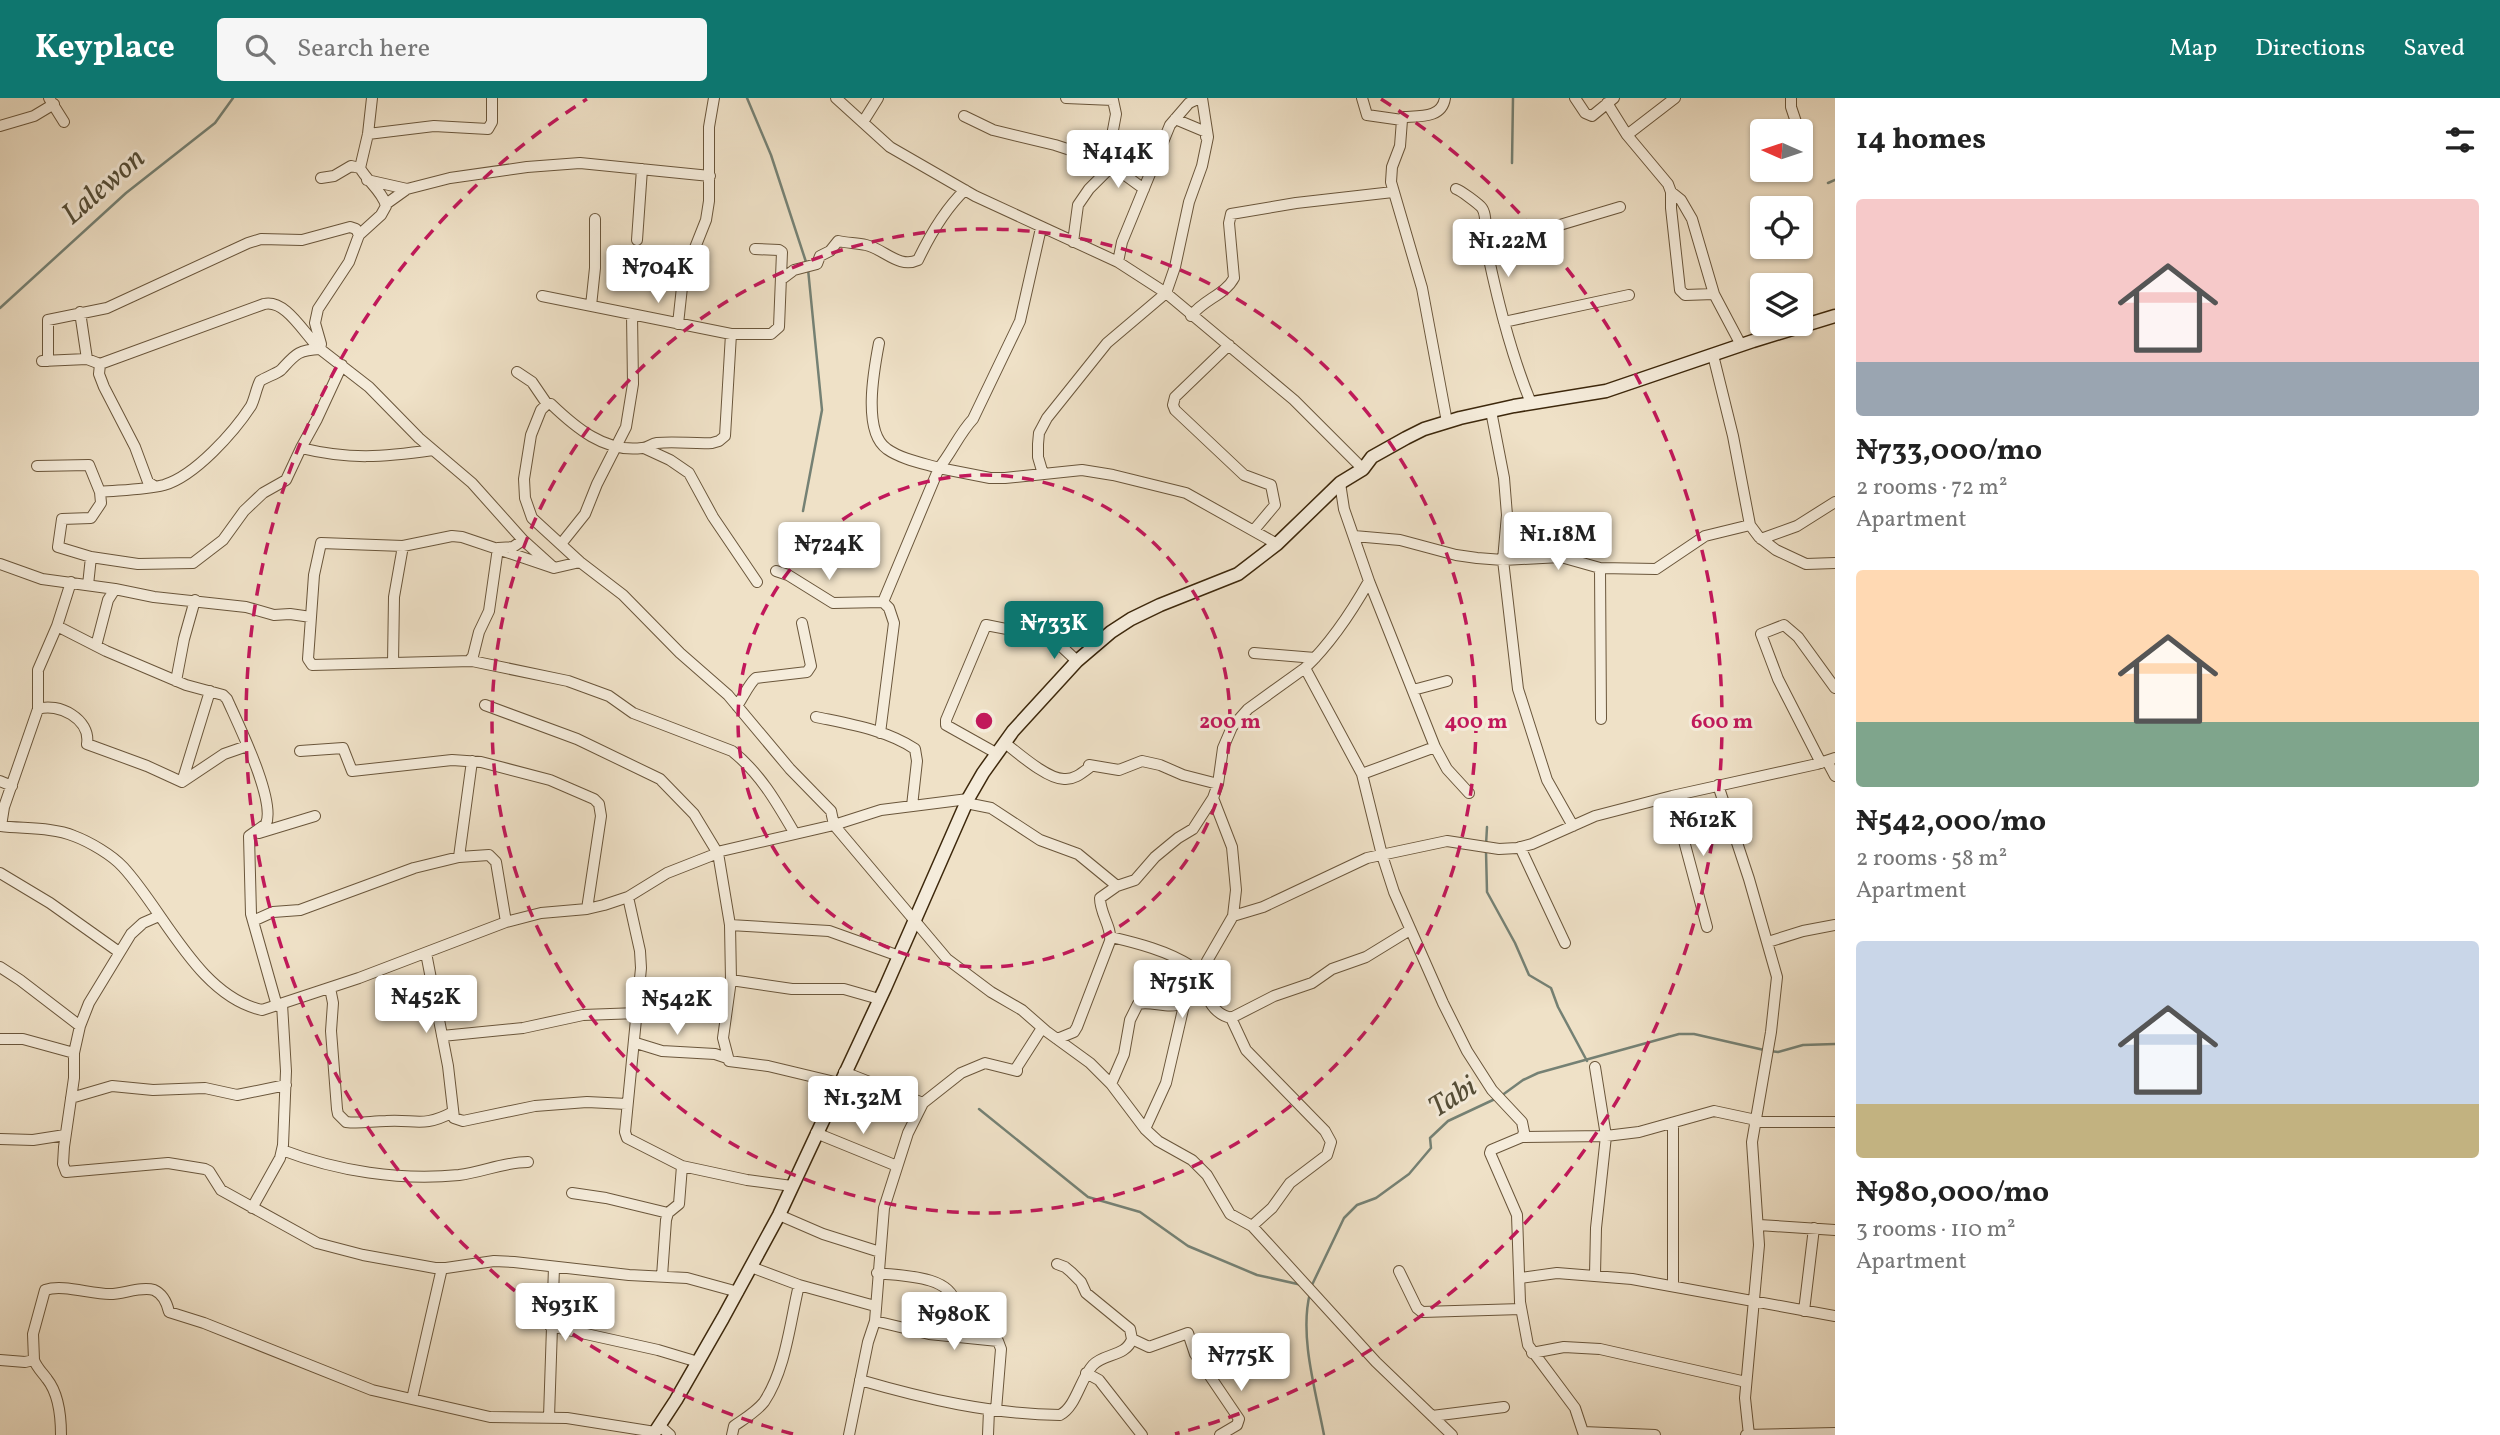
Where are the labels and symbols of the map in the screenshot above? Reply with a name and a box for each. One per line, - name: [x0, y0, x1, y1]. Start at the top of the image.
- north arrow: [1750, 119, 1813, 182]
- pin: ₦414K: [1069, 130, 1167, 190]
- water label: Lalewon: [53, 139, 155, 235]
- pin: ₦1.22M: [1451, 220, 1565, 279]
- pin: ₦704K: [609, 246, 707, 305]
- pin: ₦1.18M: [1501, 512, 1615, 572]
- pin: ₦724K: [780, 522, 878, 582]
- pin: ₦733K: [1005, 602, 1103, 661]
- text: 200 m: [1199, 708, 1261, 737]
- text: 400 m: [1445, 708, 1507, 737]
- text: 600 m: [1691, 708, 1753, 737]
- centre of rings: [972, 709, 996, 733]
- pin: ₦612K: [1654, 798, 1752, 858]
- pin: ₦751K: [1133, 960, 1231, 1020]
- pin: ₦452K: [377, 976, 475, 1035]
- pin: ₦542K: [628, 978, 726, 1037]
- water label: Tabi: [1421, 1067, 1486, 1129]
- pin: ₦1.32M: [806, 1076, 920, 1136]
- pin: ₦931K: [516, 1284, 614, 1343]
- pin: ₦980K: [905, 1292, 1003, 1352]
- pin: ₦775K: [1192, 1334, 1290, 1393]

